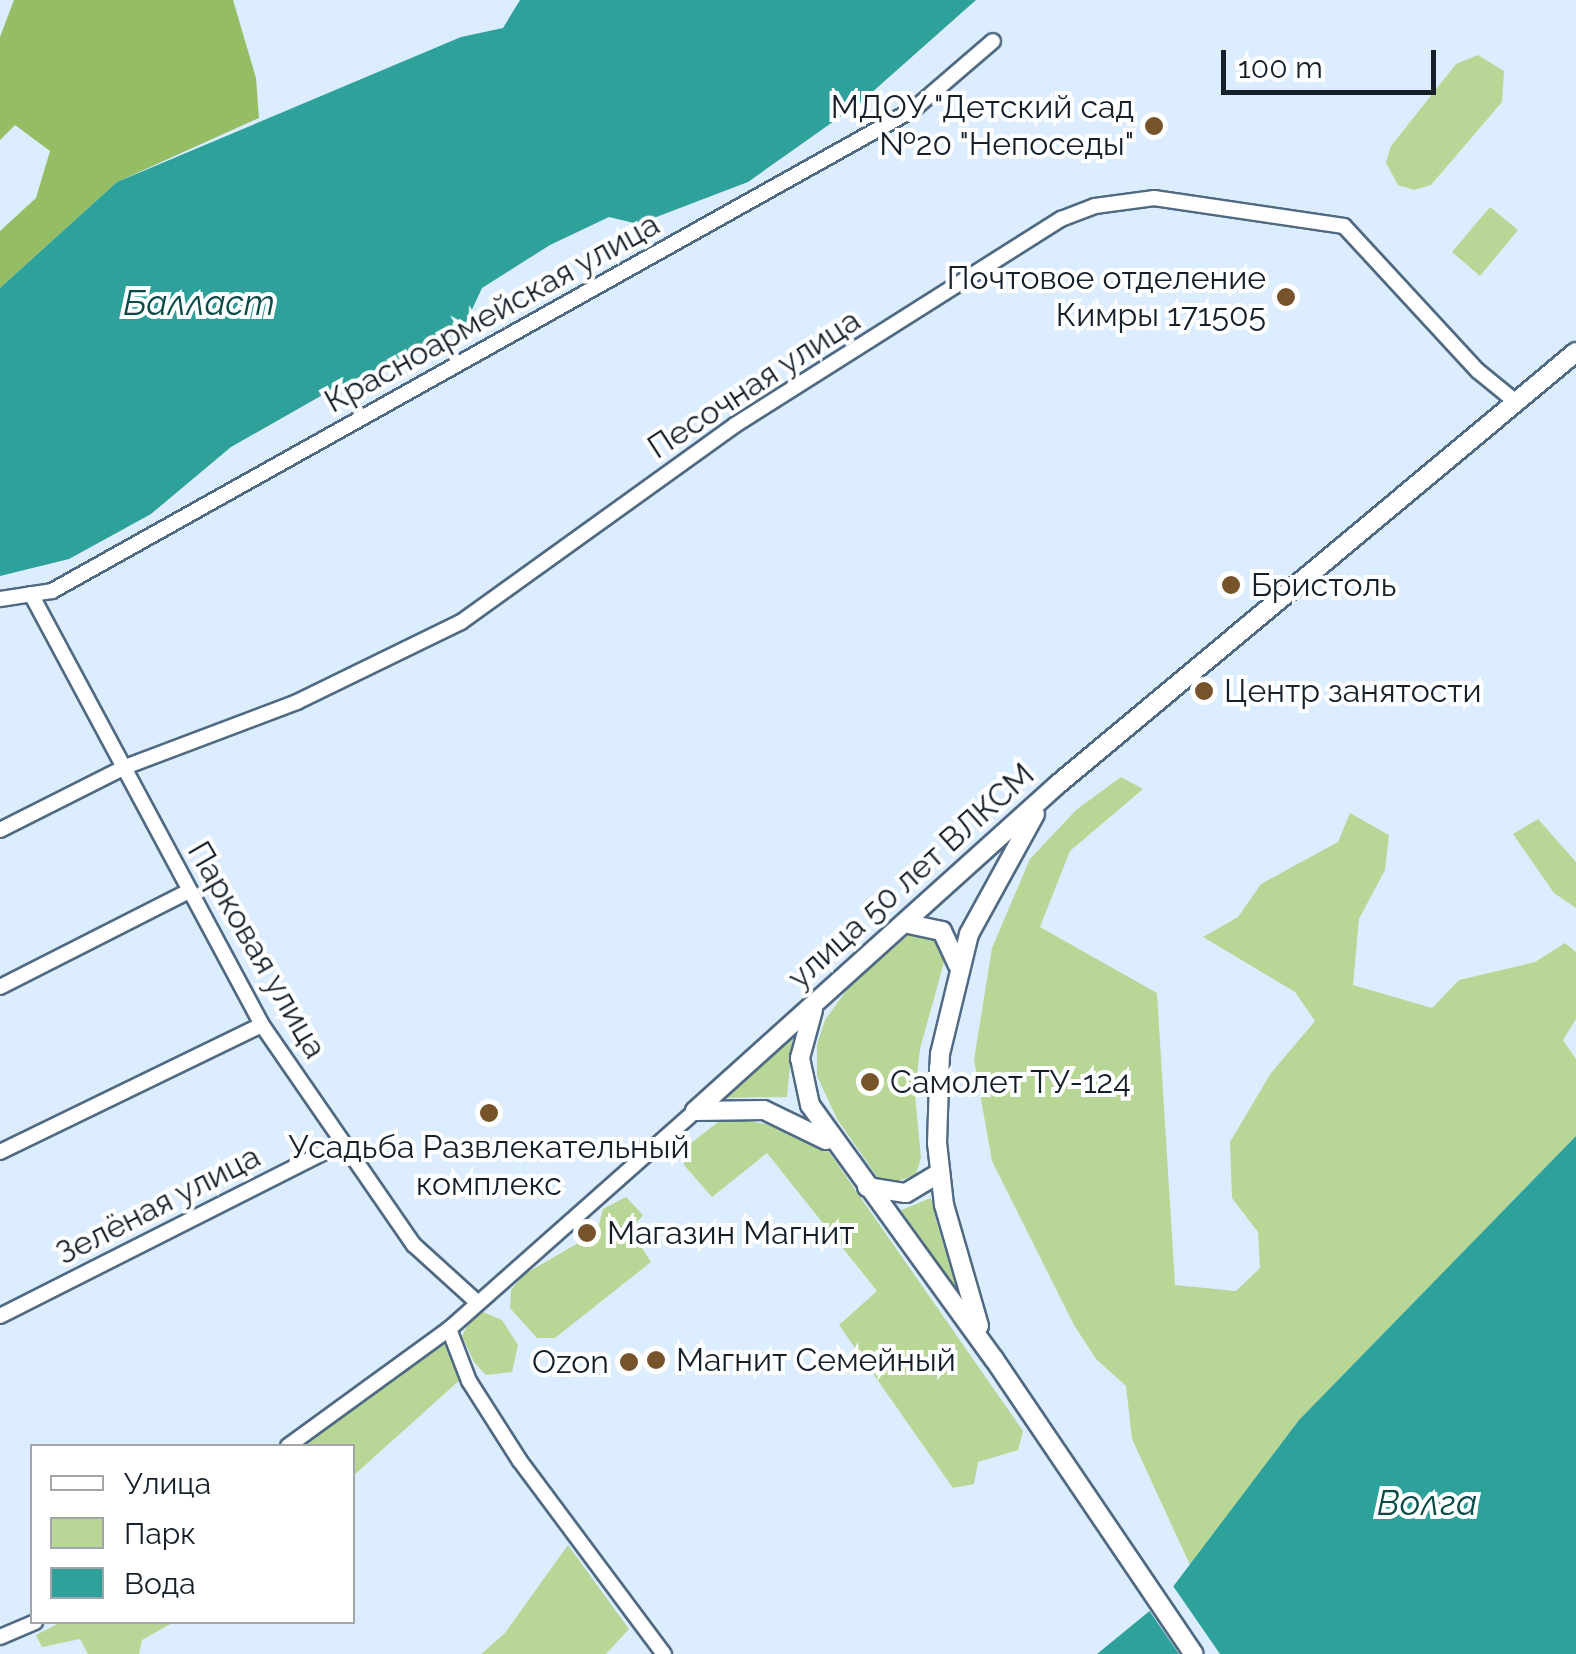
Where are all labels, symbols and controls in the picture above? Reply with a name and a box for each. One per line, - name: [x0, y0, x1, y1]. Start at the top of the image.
- scale bar: [1226, 30, 1441, 92]
- text: 100 m: [1238, 50, 1323, 85]
- place label: МДОУ "Детский сад №20 "Непоседы": [830, 89, 1134, 164]
- marker: МДОУ "Детский сад №20 "Непоседы": [1143, 115, 1165, 137]
- street label: Красноармейская улица: [318, 205, 666, 421]
- place label: Почтовое отделение Кимры 171505: [947, 260, 1266, 335]
- water label: Балласт: [123, 282, 275, 324]
- marker: Почтовое отделение Кимры 171505: [1275, 286, 1297, 308]
- street label: Песочная улица: [640, 301, 868, 467]
- place label: Бристоль: [1251, 566, 1396, 604]
- marker: Бристоль: [1220, 574, 1242, 596]
- place label: Центр занятости: [1224, 672, 1482, 710]
- marker: Центр занятости: [1193, 680, 1215, 702]
- street label: улица 50 лет ВЛКСМ: [780, 755, 1042, 997]
- street label: Парковая улица: [179, 834, 335, 1066]
- place label: Самолет ТУ-124: [890, 1063, 1132, 1101]
- marker: Самолет ТУ-124: [859, 1071, 881, 1093]
- marker: Усадьба Развлекательный комплекс: [478, 1102, 500, 1124]
- place label: Усадьба Развлекательный комплекс: [289, 1129, 689, 1204]
- street label: Зелёная улица: [49, 1137, 267, 1273]
- place label: Магазин Магнит: [607, 1214, 855, 1252]
- marker: Магазин Магнит: [576, 1222, 598, 1244]
- place label: Магнит Семейный: [676, 1341, 956, 1379]
- place label: Ozon: [532, 1343, 609, 1381]
- marker: Магнит Семейный: [645, 1349, 667, 1371]
- marker: Ozon: [618, 1351, 640, 1373]
- legend: [30, 1444, 355, 1624]
- text: Улица: [124, 1466, 211, 1501]
- water label: Волга: [1377, 1482, 1477, 1524]
- text: Парк: [124, 1516, 196, 1551]
- text: Вода: [124, 1566, 196, 1601]

